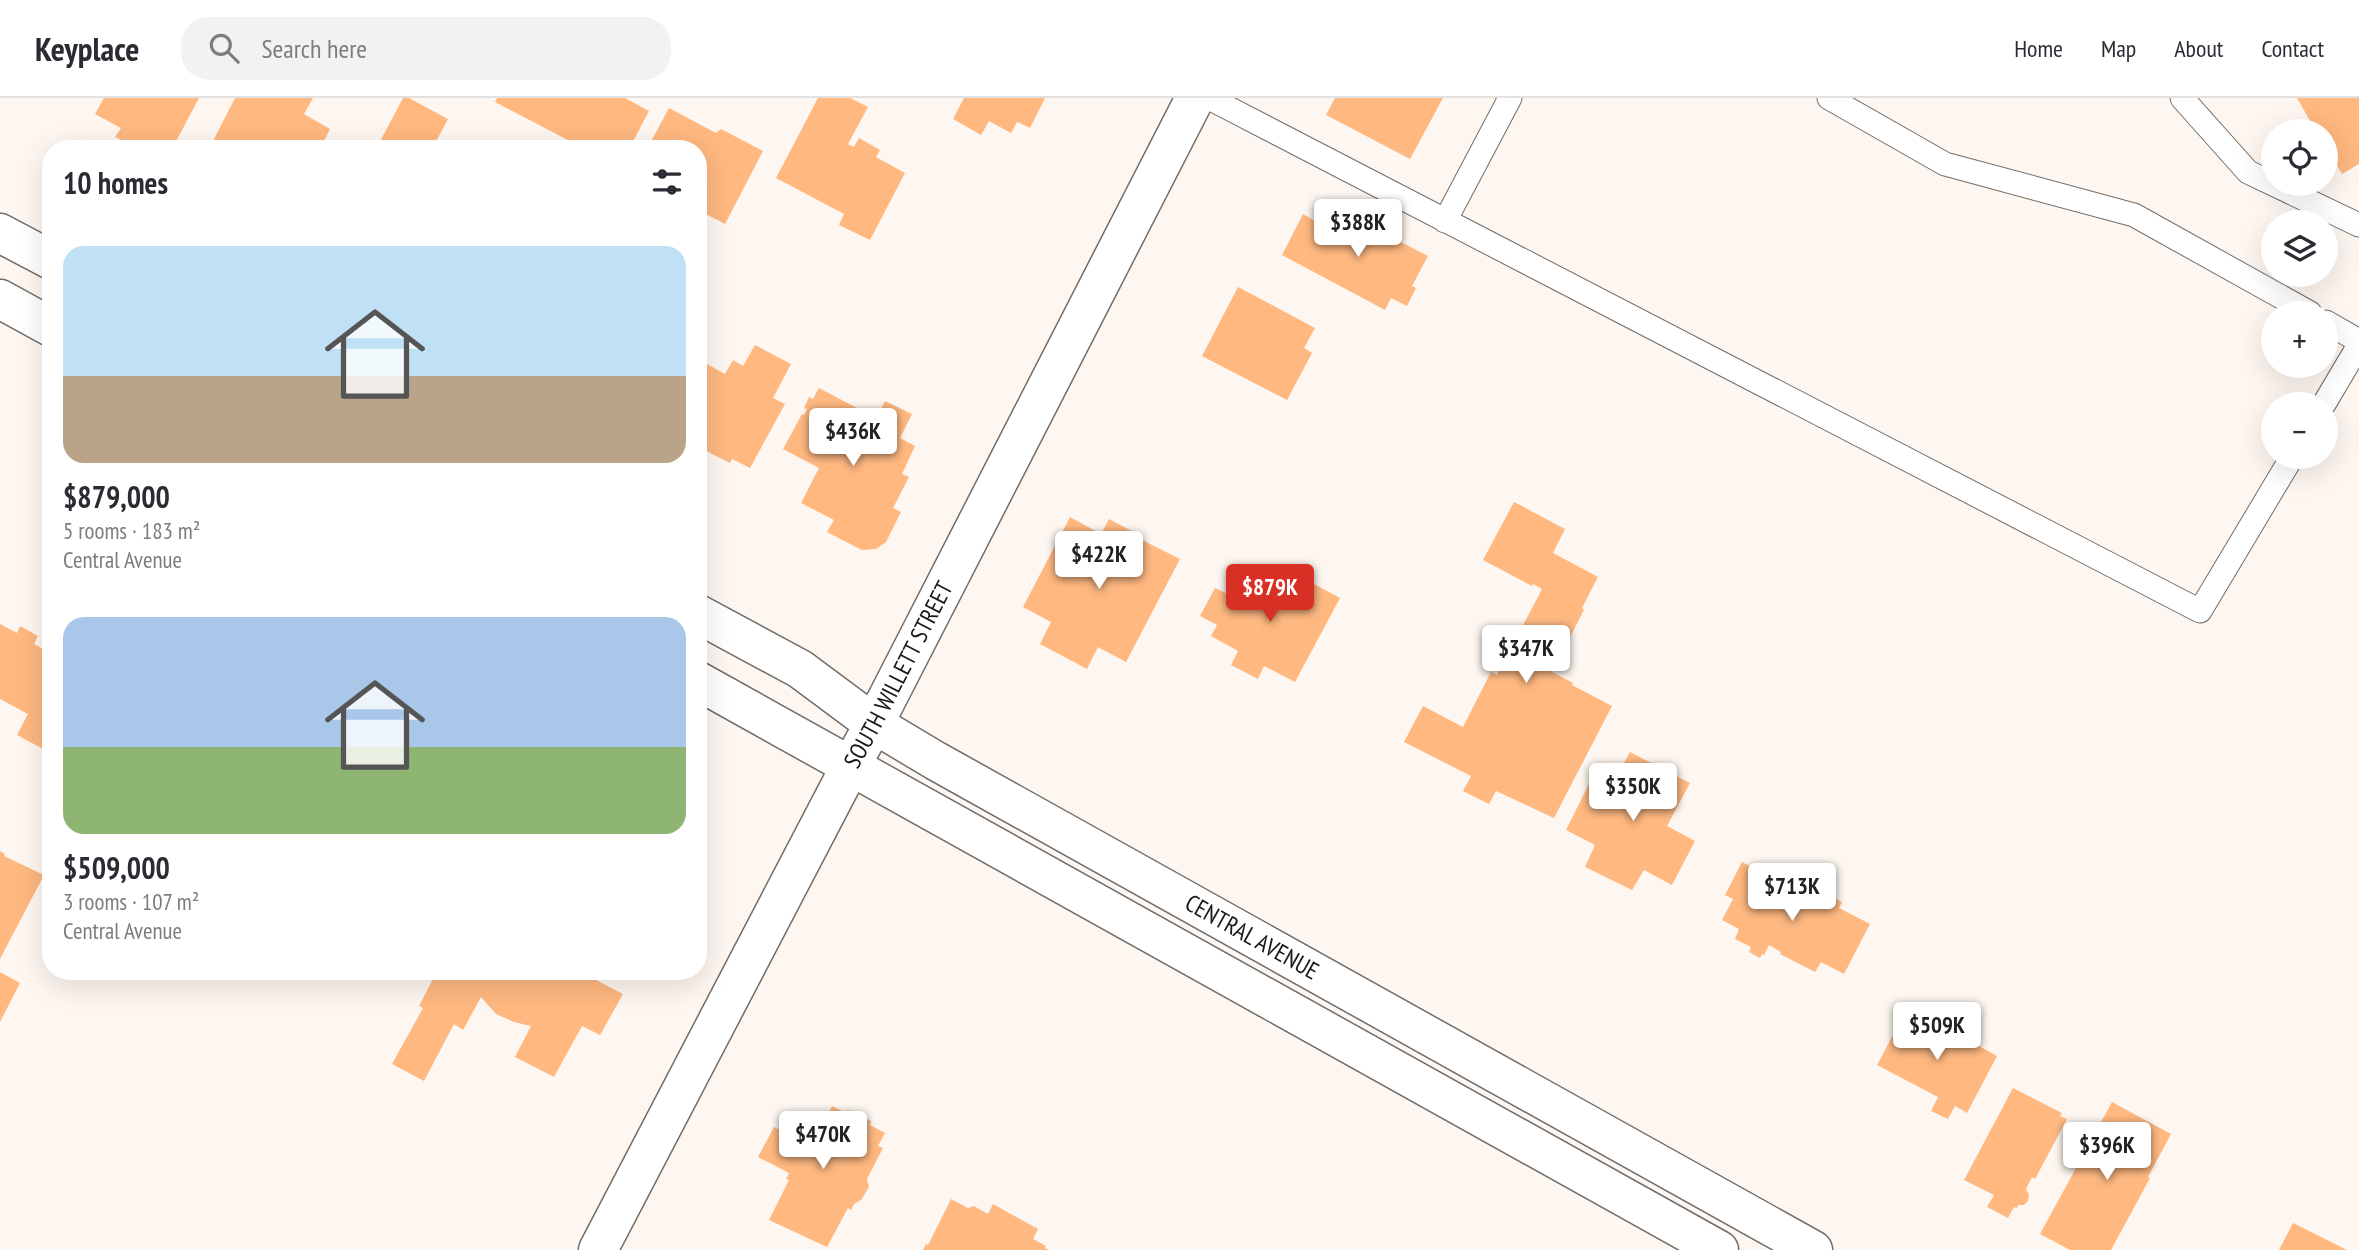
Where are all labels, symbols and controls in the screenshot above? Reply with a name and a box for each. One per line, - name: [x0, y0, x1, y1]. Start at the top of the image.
- search box: [181, 17, 671, 80]
- text: Keyplace: [35, 27, 139, 70]
- icon: search: [205, 29, 243, 67]
- text: Search here: [261, 32, 367, 65]
- text: Home: [2014, 33, 2063, 64]
- text: Map: [2101, 33, 2136, 64]
- text: About: [2174, 33, 2223, 64]
- text: Contact: [2261, 33, 2324, 64]
- map controls: [2261, 119, 2338, 469]
- button: locate: [2261, 119, 2338, 196]
- text: 10 homes: [63, 163, 168, 202]
- icon: filters: [648, 163, 686, 201]
- pin: $388K: [1309, 200, 1407, 259]
- text: $388K: [1330, 207, 1386, 236]
- button: layers: [2261, 210, 2338, 287]
- icon: home: [312, 291, 438, 417]
- button: +: [2261, 301, 2338, 378]
- button: −: [2261, 392, 2338, 469]
- pin: $436K: [804, 408, 902, 468]
- text: $436K: [825, 416, 881, 445]
- text: $879,000: [63, 477, 170, 516]
- text: 5 rooms · 183 m²: [63, 516, 200, 545]
- pin: $422K: [1050, 532, 1148, 591]
- text: $422K: [1071, 539, 1127, 568]
- text: Central Avenue: [63, 545, 182, 574]
- pin: $879K: [1221, 564, 1319, 624]
- text: $879K: [1242, 572, 1298, 601]
- street label: SOUTH WILLETT STREET: [837, 576, 960, 773]
- pin: $347K: [1477, 626, 1575, 685]
- text: $347K: [1498, 633, 1554, 662]
- icon: home: [312, 662, 438, 788]
- pin: $350K: [1584, 764, 1682, 823]
- text: $350K: [1605, 771, 1661, 800]
- text: $509,000: [63, 848, 170, 887]
- pin: $713K: [1743, 864, 1841, 923]
- text: $713K: [1764, 871, 1820, 900]
- text: 3 rooms · 107 m²: [63, 887, 199, 916]
- street label: CENTRAL AVENUE: [1180, 887, 1325, 986]
- text: Central Avenue: [63, 916, 182, 945]
- pin: $509K: [1888, 1002, 1986, 1062]
- text: $509K: [1909, 1010, 1965, 1039]
- pin: $470K: [774, 1112, 872, 1171]
- text: $470K: [795, 1119, 851, 1148]
- pin: $396K: [2058, 1122, 2156, 1182]
- text: $396K: [2079, 1130, 2135, 1159]

